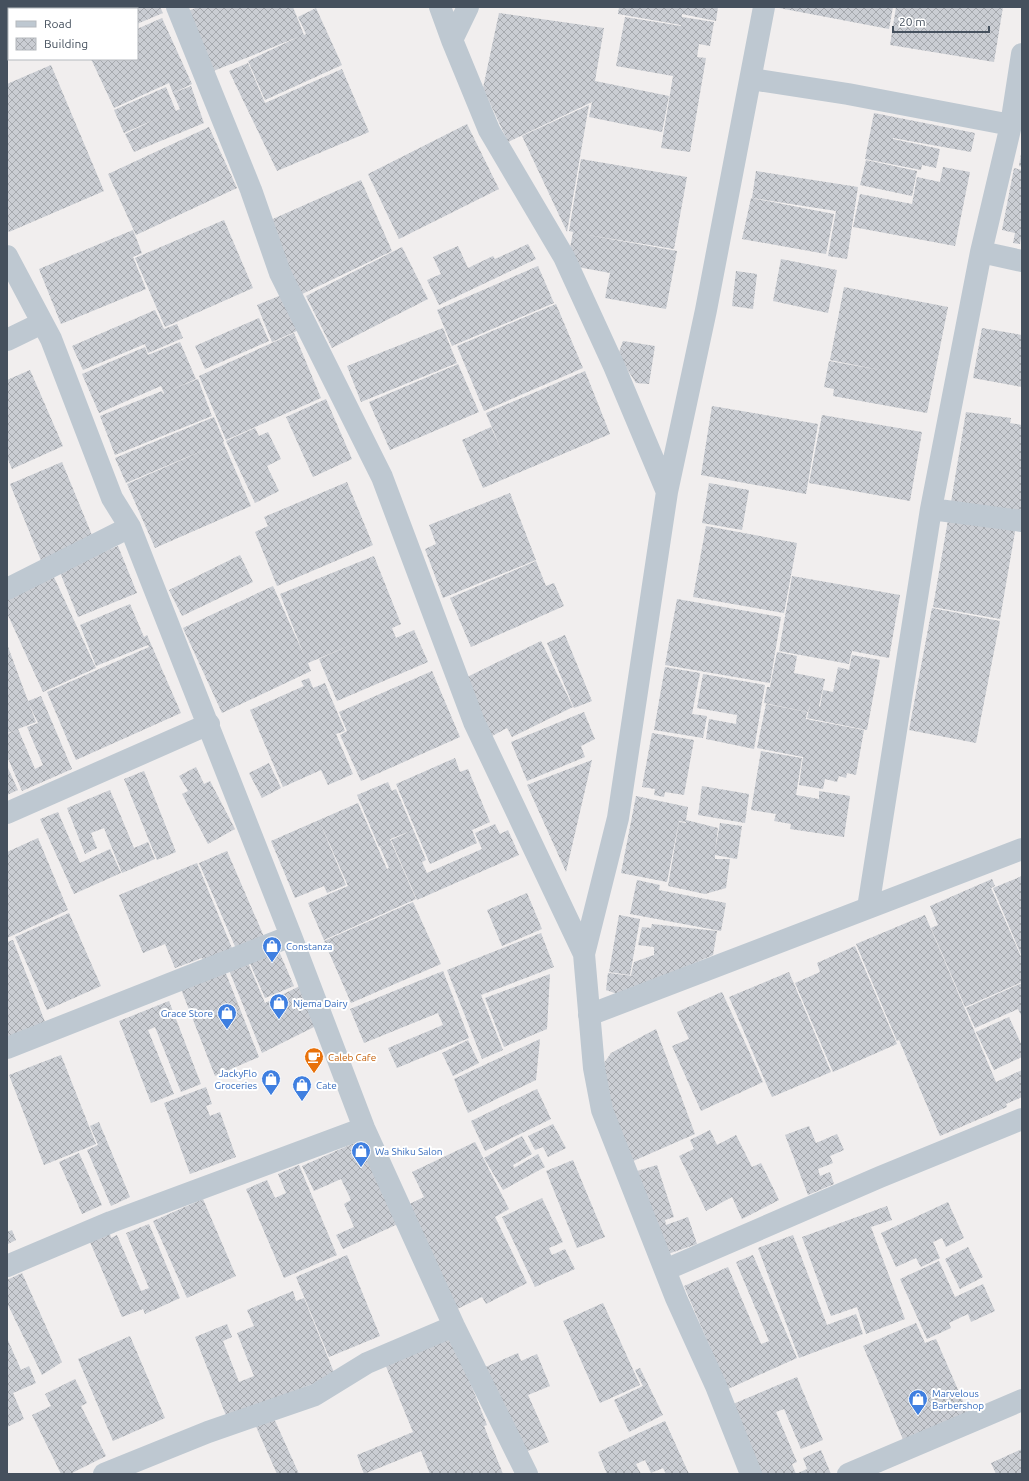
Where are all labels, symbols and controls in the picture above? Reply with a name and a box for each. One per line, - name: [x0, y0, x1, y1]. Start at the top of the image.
- legend: [8, 8, 138, 60]
- scale bar: [893, 8, 989, 34]
- text: 20 m: [899, 15, 926, 28]
- text: Road: [44, 17, 72, 30]
- text: Building: [44, 37, 88, 50]
- shop icon: Constanza: [261, 935, 283, 963]
- place label: Constanza: [286, 941, 333, 952]
- shop icon: Njema Dairy: [268, 992, 290, 1020]
- place label: Njema Dairy: [293, 998, 348, 1009]
- shop icon: Grace Store: [216, 1002, 238, 1030]
- place label: Grace Store: [161, 1008, 213, 1019]
- cafe icon: Caleb Cafe: [303, 1046, 325, 1074]
- place label: Caleb Cafe: [328, 1052, 376, 1063]
- place label: JackyFlo Groceries: [215, 1068, 257, 1091]
- shop icon: JackyFlo Groceries: [260, 1068, 282, 1096]
- shop icon: Cate: [291, 1074, 313, 1102]
- place label: Cate: [316, 1080, 337, 1091]
- shop icon: Wa Shiku Salon: [350, 1140, 372, 1168]
- place label: Wa Shiku Salon: [375, 1146, 442, 1157]
- shop icon: Marvelous Barbershop: [907, 1388, 929, 1416]
- place label: Marvelous Barbershop: [932, 1388, 984, 1411]

